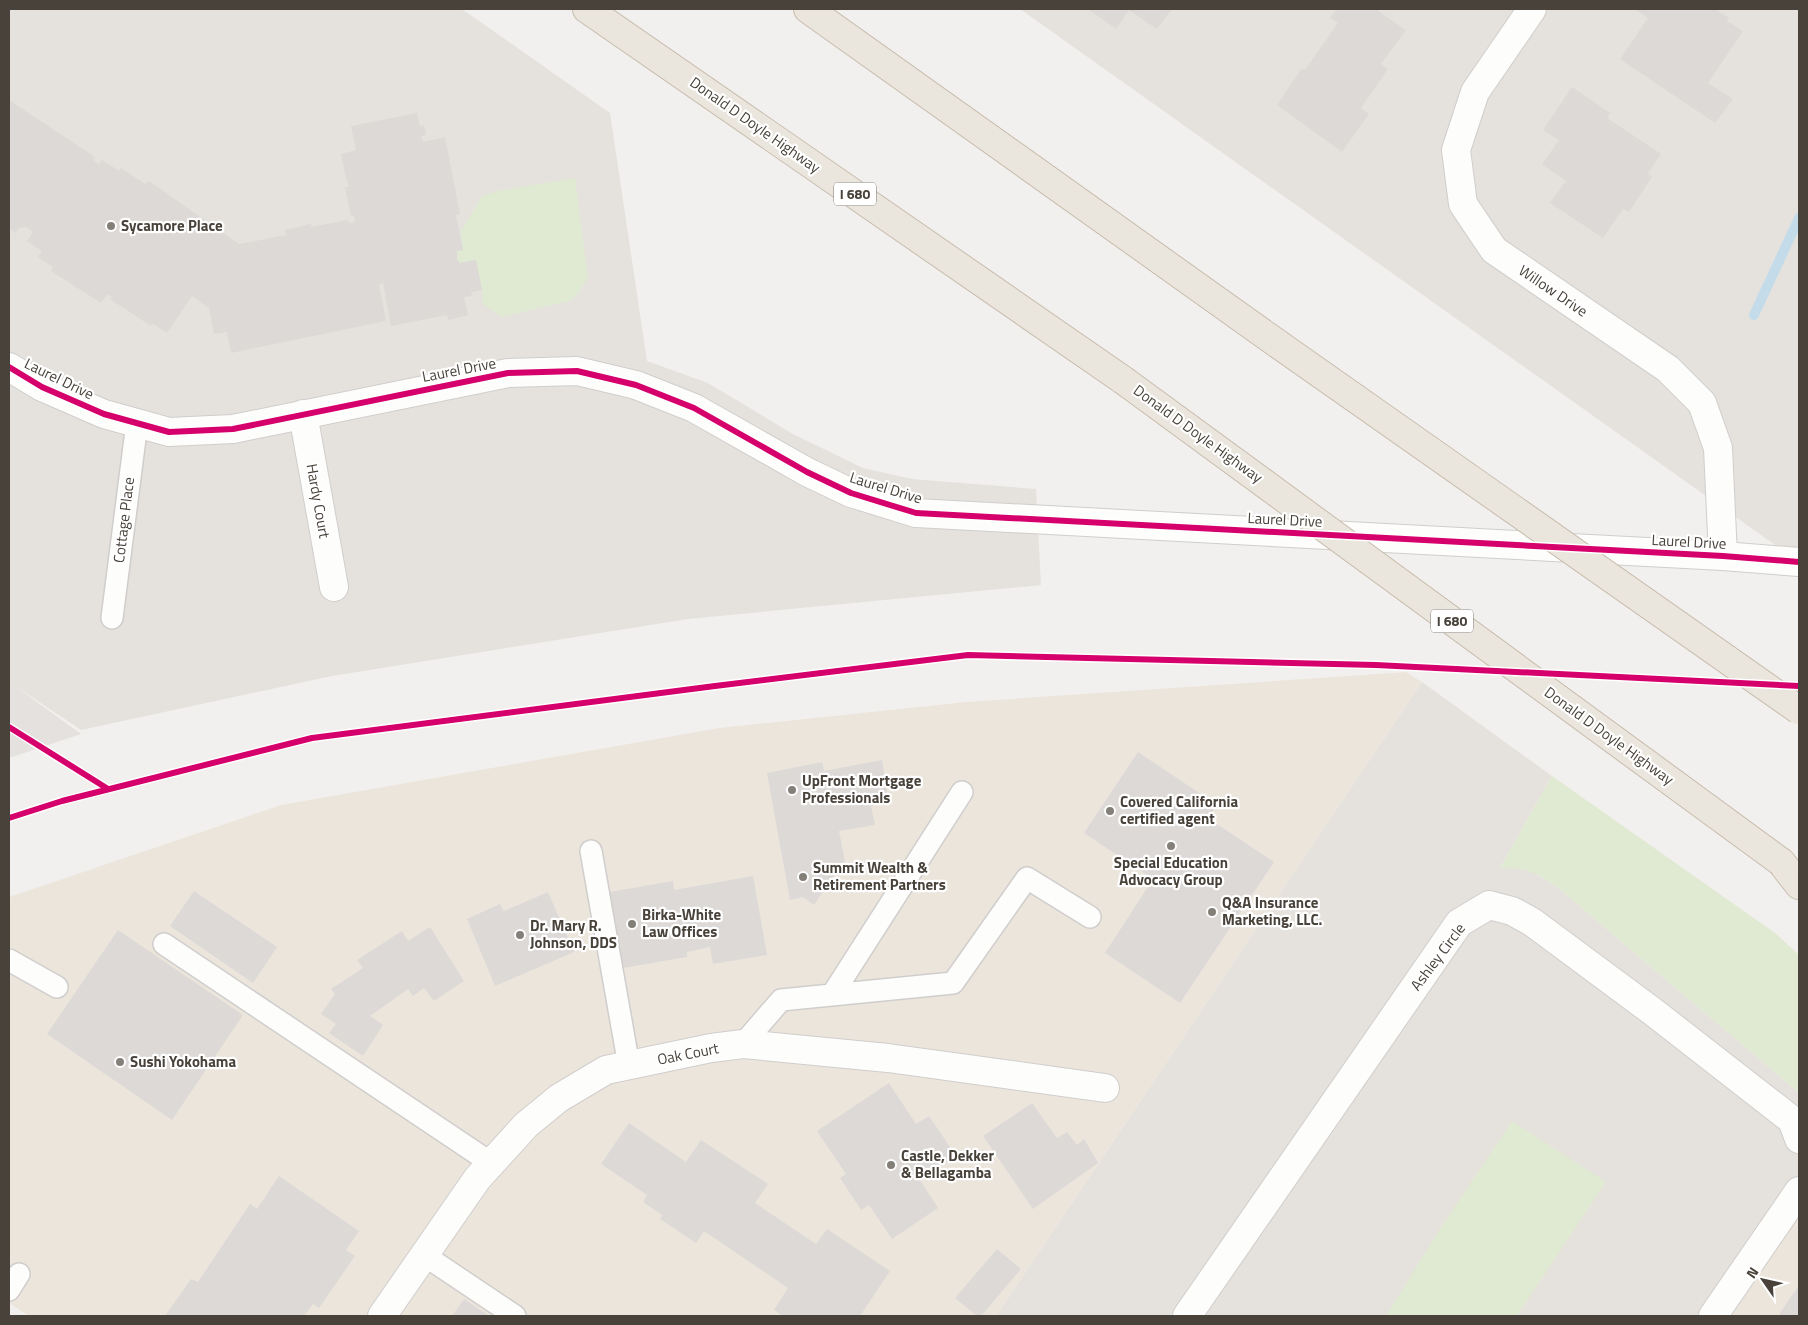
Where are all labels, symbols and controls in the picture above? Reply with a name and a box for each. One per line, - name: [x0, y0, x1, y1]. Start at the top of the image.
- street label: Donald D Doyle Highway: [685, 71, 825, 178]
- road number: I 680: [834, 182, 876, 205]
- place label: Sycamore Place: [121, 214, 223, 237]
- marker: Sycamore Place: [105, 220, 117, 232]
- street label: Willow Drive: [1514, 259, 1592, 322]
- street label: Laurel Drive: [420, 351, 498, 388]
- street label: Laurel Drive: [21, 352, 98, 405]
- street label: Donald D Doyle Highway: [1129, 379, 1268, 488]
- street label: Hardy Court: [301, 462, 336, 541]
- street label: Laurel Drive: [847, 466, 925, 509]
- street label: Cottage Place: [107, 476, 140, 564]
- street label: Laurel Drive: [1247, 506, 1323, 533]
- street label: Laurel Drive: [1651, 528, 1727, 555]
- road number: I 680: [1431, 610, 1473, 632]
- street label: Donald D Doyle Highway: [1540, 681, 1679, 790]
- place label: UpFront Mortgage Professionals: [802, 769, 922, 809]
- marker: UpFront Mortgage Professionals: [786, 784, 798, 796]
- place label: Covered California certified agent: [1120, 790, 1238, 830]
- marker: Covered California certified agent: [1104, 805, 1116, 817]
- marker: Special Education Advocacy Group: [1165, 840, 1177, 852]
- place label: Special Education Advocacy Group: [1114, 851, 1228, 891]
- place label: Summit Wealth & Retirement Partners: [813, 856, 946, 896]
- marker: Summit Wealth & Retirement Partners: [797, 871, 809, 883]
- place label: Q&A Insurance Marketing, LLC.: [1222, 891, 1322, 931]
- place label: Birka-White Law Offices: [642, 903, 721, 943]
- marker: Q&A Insurance Marketing, LLC.: [1206, 906, 1218, 918]
- place label: Dr. Mary R. Johnson, DDS: [530, 914, 617, 954]
- marker: Birka-White Law Offices: [626, 918, 638, 930]
- street label: Ashley Circle: [1404, 918, 1471, 995]
- marker: Dr. Mary R. Johnson, DDS: [514, 929, 526, 941]
- street label: Oak Court: [655, 1036, 721, 1071]
- place label: Sushi Yokohama: [130, 1050, 236, 1073]
- marker: Sushi Yokohama: [114, 1056, 126, 1068]
- place label: Castle, Dekker & Bellagamba: [901, 1144, 994, 1184]
- marker: Castle, Dekker & Bellagamba: [885, 1159, 897, 1171]
- north arrow: [1738, 1255, 1788, 1305]
- text: N: [1740, 1263, 1763, 1282]

